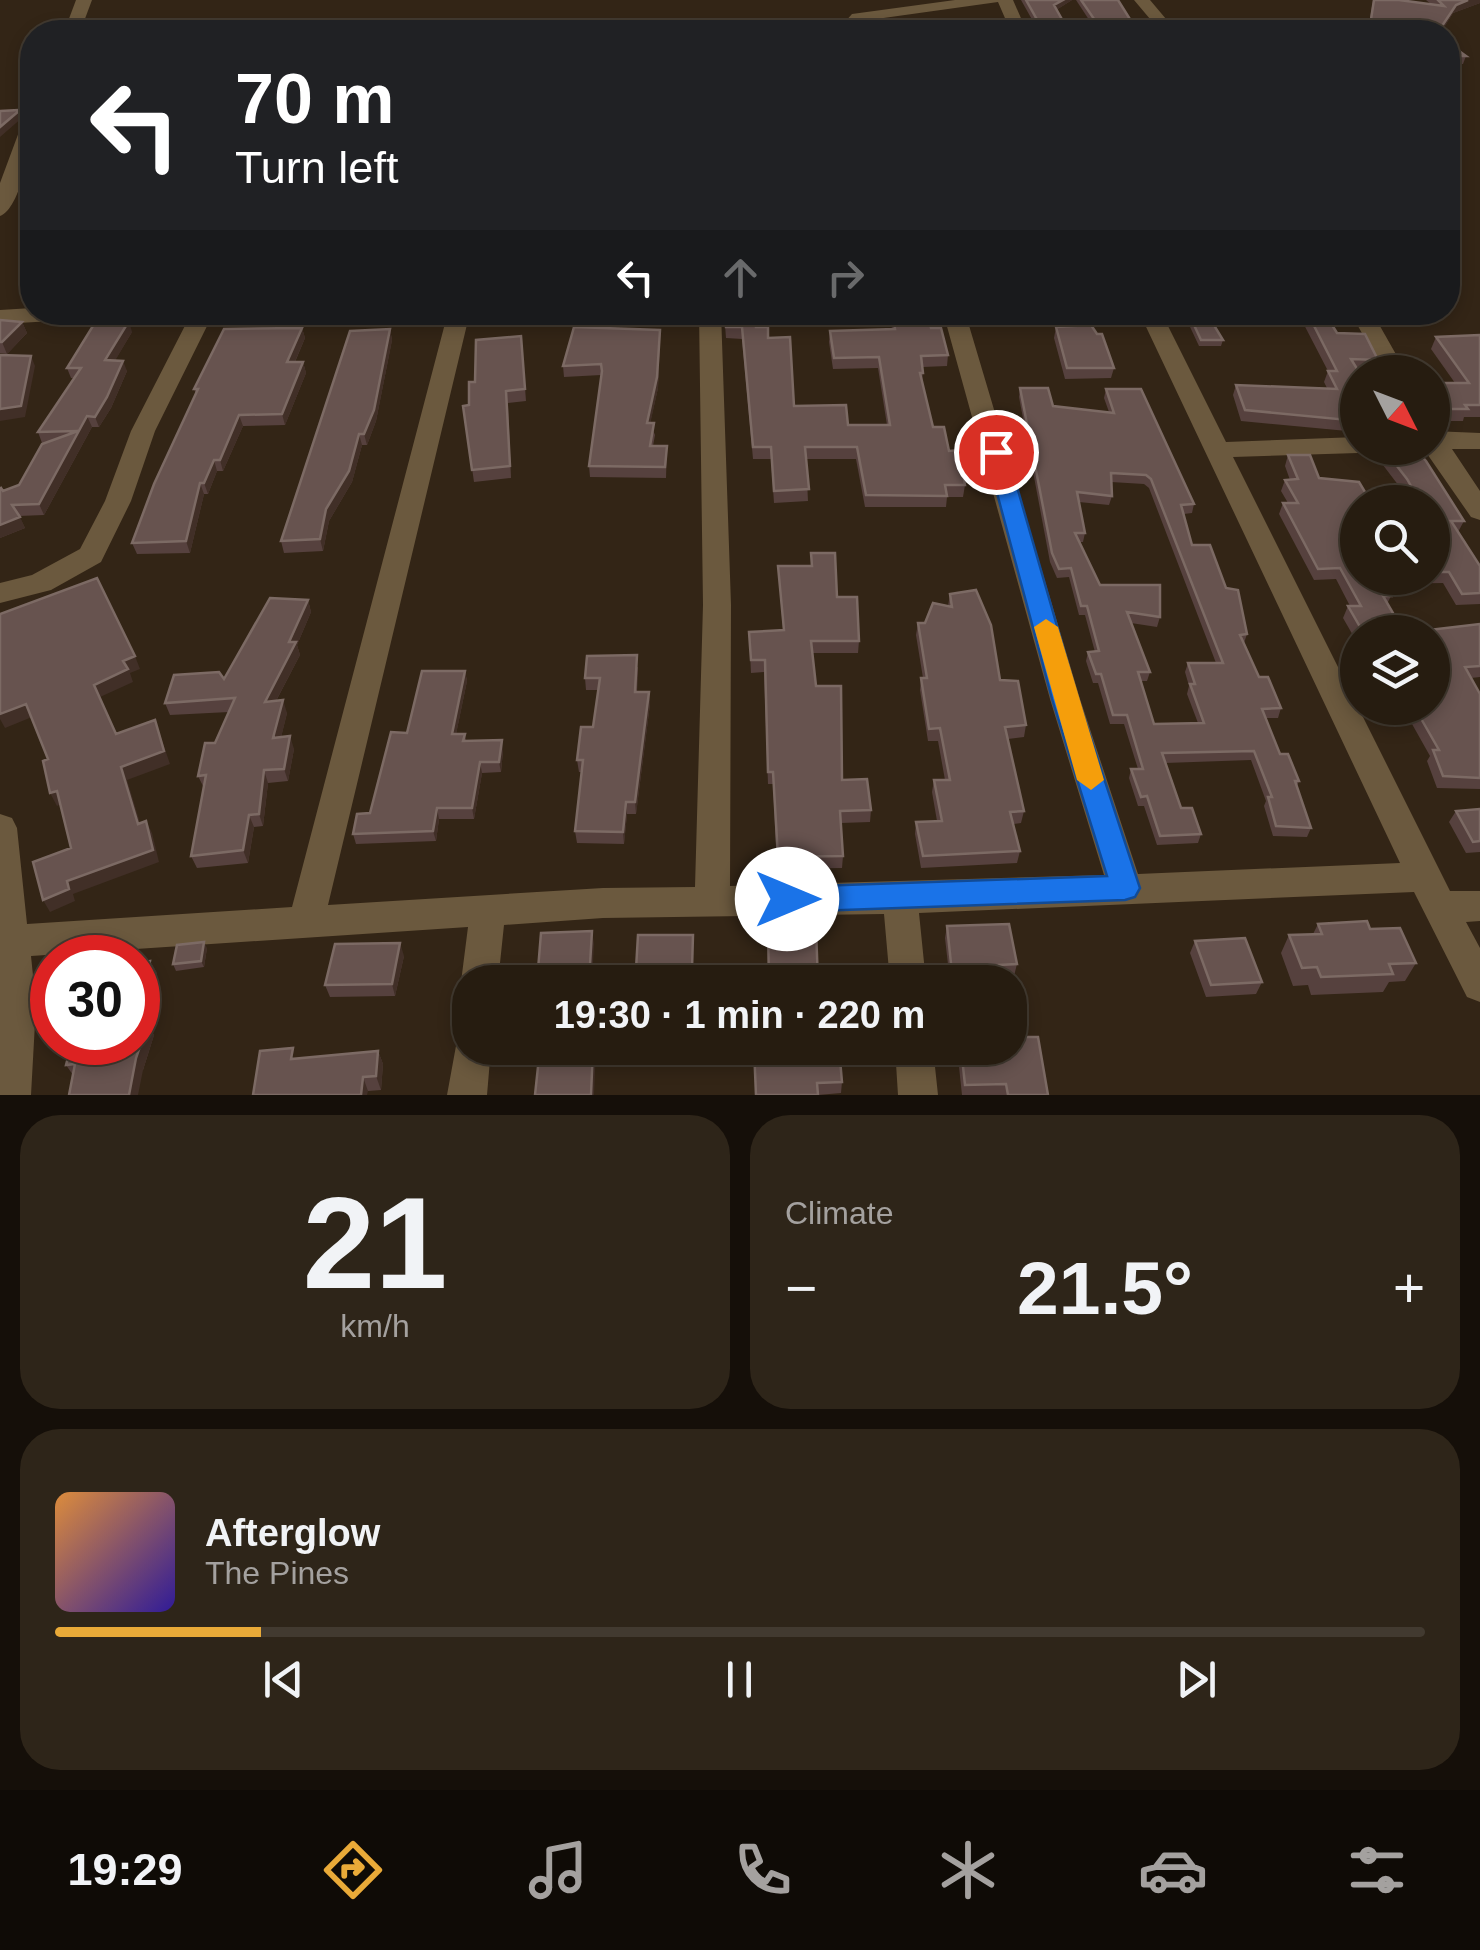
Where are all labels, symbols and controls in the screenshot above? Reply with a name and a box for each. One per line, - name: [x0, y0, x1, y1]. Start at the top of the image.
- icon: left: [70, 60, 200, 190]
- text: 70 m: [235, 60, 395, 138]
- text: Turn left: [235, 142, 398, 193]
- icon: left: [608, 250, 663, 305]
- icon: ahead: [713, 250, 768, 305]
- icon: right: [818, 250, 873, 305]
- north arrow: [1340, 355, 1450, 465]
- map controls: [1340, 355, 1450, 725]
- pin: [954, 410, 1039, 495]
- icon: arrive: [969, 425, 1024, 480]
- button: search: [1340, 485, 1450, 595]
- button: layers: [1340, 615, 1450, 725]
- position arrow: [735, 847, 839, 951]
- speed limit sign: 30: [30, 935, 160, 1065]
- text: 19:30 · 1 min · 220 m: [554, 994, 925, 1036]
- text: 21: [303, 1170, 447, 1316]
- text: Climate: [785, 1195, 893, 1231]
- text: 21.5°: [1017, 1246, 1193, 1330]
- text: −: [785, 1257, 817, 1319]
- text: +: [1393, 1257, 1425, 1319]
- text: km/h: [340, 1308, 410, 1344]
- text: Afterglow: [205, 1512, 380, 1554]
- text: The Pines: [205, 1555, 349, 1591]
- icon: previous: [256, 1652, 311, 1707]
- icon: pause: [712, 1652, 767, 1707]
- icon: next: [1169, 1652, 1224, 1707]
- icon: directions: [318, 1835, 388, 1905]
- icon: music: [523, 1835, 593, 1905]
- icon: phone: [728, 1835, 798, 1905]
- icon: climate: [933, 1835, 1003, 1905]
- icon: car: [1138, 1835, 1208, 1905]
- icon: filters: [1342, 1835, 1412, 1905]
- text: 19:29: [67, 1844, 183, 1895]

